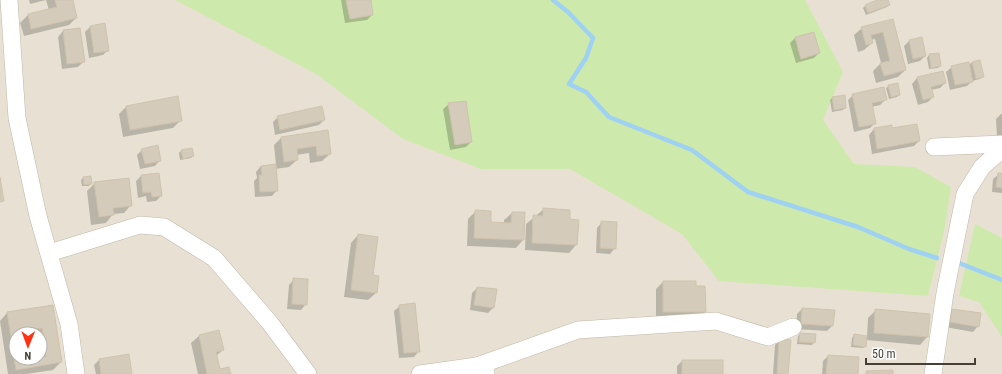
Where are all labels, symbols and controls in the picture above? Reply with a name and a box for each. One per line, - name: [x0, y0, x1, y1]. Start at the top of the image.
- north arrow: [8, 326, 48, 366]
- scale bar: [866, 340, 975, 366]
- text: 50 m: [872, 347, 896, 361]
- text: N: [24, 349, 31, 362]

